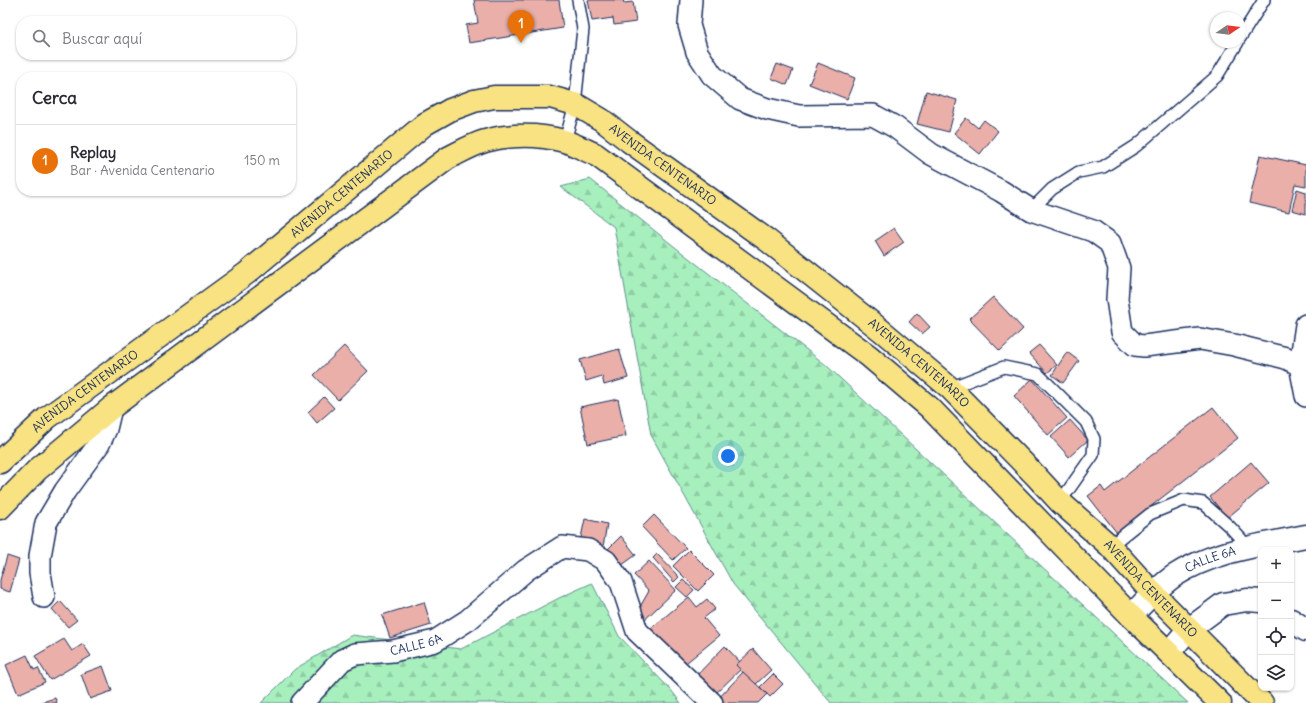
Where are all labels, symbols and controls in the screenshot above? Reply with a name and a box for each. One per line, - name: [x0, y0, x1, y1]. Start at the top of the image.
- pin: 1: [508, 10, 534, 43]
- north arrow: [1210, 12, 1246, 48]
- search box: [16, 16, 296, 60]
- icon: search: [30, 27, 52, 49]
- text: Buscar aquí: [62, 29, 142, 48]
- text: Cerca: [32, 87, 77, 109]
- street label: AVENIDA CENTENARIO: [606, 120, 720, 208]
- text: Replay: [70, 143, 116, 162]
- street label: AVENIDA CENTENARIO: [287, 146, 396, 240]
- text: 1: [42, 152, 48, 169]
- text: 150 m: [244, 152, 280, 169]
- text: Bar · Avenida Centenario: [70, 162, 215, 179]
- street label: AVENIDA CENTENARIO: [865, 315, 973, 410]
- street label: AVENIDA CENTENARIO: [28, 346, 141, 435]
- your location: [718, 446, 738, 466]
- street label: AVENIDA CENTENARIO: [1101, 536, 1201, 640]
- street label: CALLE 6A: [1182, 543, 1238, 575]
- map controls: [1258, 547, 1294, 691]
- button: +: [1258, 547, 1294, 583]
- button: −: [1258, 583, 1294, 619]
- button: locate: [1258, 619, 1294, 655]
- street label: CALLE 6A: [388, 630, 445, 658]
- button: layers: [1258, 655, 1294, 691]

